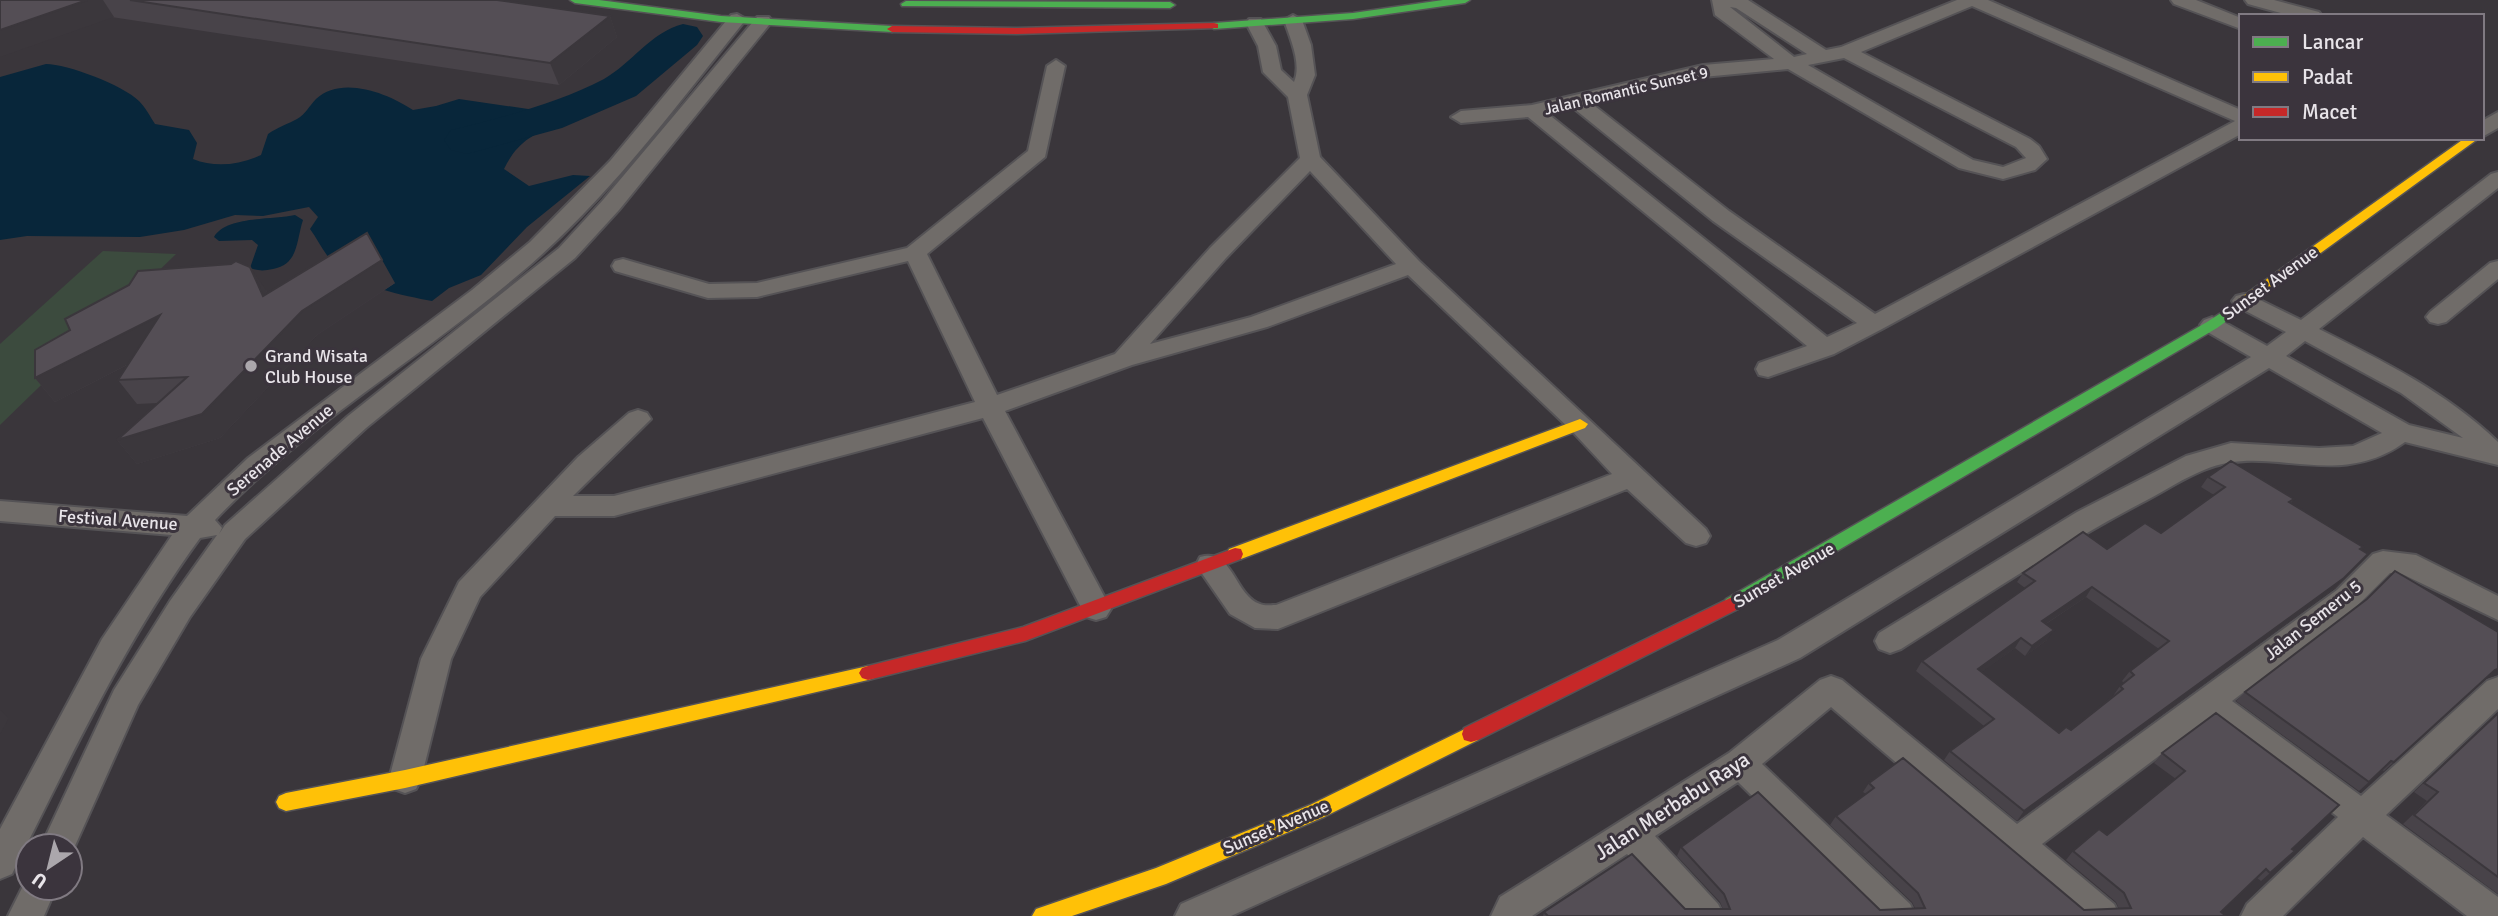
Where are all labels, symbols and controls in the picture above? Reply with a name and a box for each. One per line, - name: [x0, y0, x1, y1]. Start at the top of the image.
- legend: [2239, 14, 2484, 140]
- text: Lancar: [2302, 29, 2363, 55]
- street label: Jalan Romantic Sunset 9: [1542, 62, 1710, 120]
- text: Padat: [2302, 64, 2353, 90]
- text: Macet: [2302, 99, 2357, 125]
- street label: Sunset Avenue: [2218, 241, 2322, 325]
- place label: Grand Wisata Club House: [265, 345, 368, 388]
- marker: Grand Wisata Club House: [243, 358, 259, 374]
- street label: Serenade Avenue: [222, 399, 338, 501]
- street label: Festival Avenue: [58, 505, 178, 535]
- street label: Sunset Avenue: [1730, 537, 1838, 613]
- street label: Jalan Semeru 5: [2260, 575, 2366, 665]
- street label: Jalan Merbabu Raya: [1590, 746, 1754, 866]
- street label: Sunset Avenue: [1220, 795, 1332, 859]
- north arrow: [14, 832, 84, 902]
- text: U: [28, 867, 52, 894]

